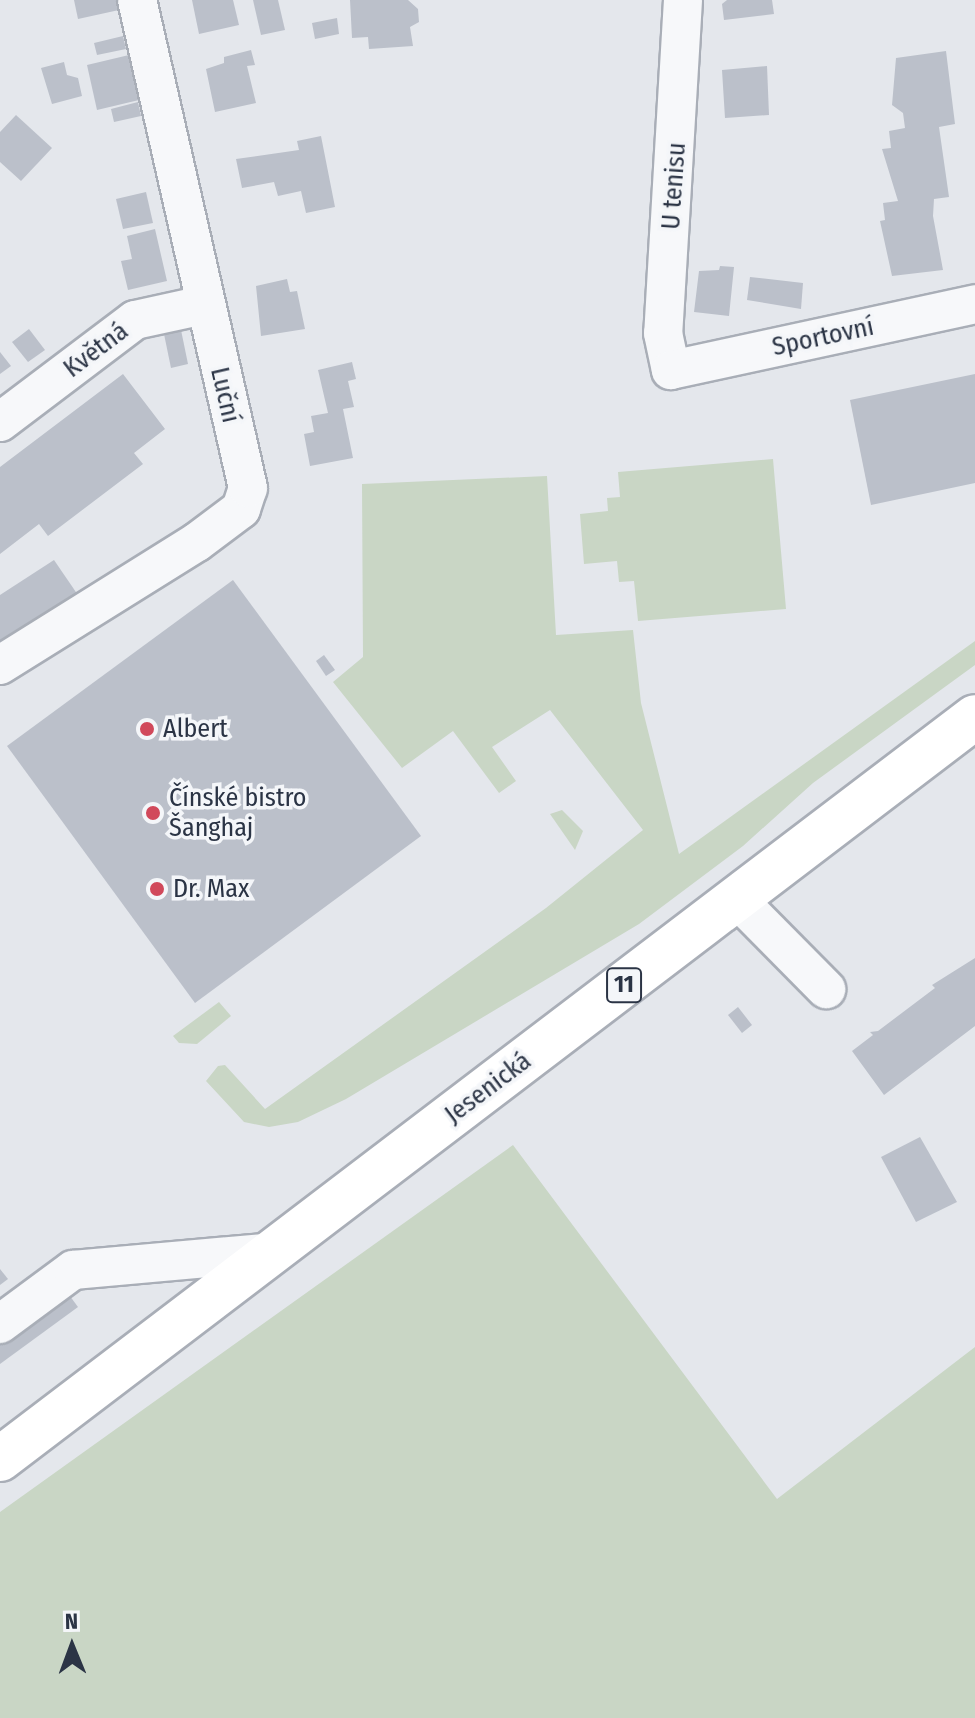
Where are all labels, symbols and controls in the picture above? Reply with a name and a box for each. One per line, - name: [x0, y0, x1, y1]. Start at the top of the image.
- street label: U tenisu: [655, 141, 693, 231]
- street label: Sportovní: [769, 311, 877, 363]
- street label: Květná: [58, 316, 134, 384]
- street label: Luční: [203, 364, 247, 426]
- place label: Albert: [163, 713, 228, 745]
- marker: Albert: [138, 720, 156, 738]
- place label: Čínské bistro Šanghaj: [169, 782, 306, 844]
- marker: Čínské bistro Šanghaj: [144, 804, 162, 822]
- place label: Dr. Max: [173, 873, 249, 905]
- marker: Dr. Max: [148, 880, 166, 898]
- road number: 11: [606, 965, 642, 1005]
- street label: Jesenická: [439, 1046, 537, 1130]
- north arrow: [32, 1606, 112, 1686]
- text: N: [65, 1608, 78, 1635]

